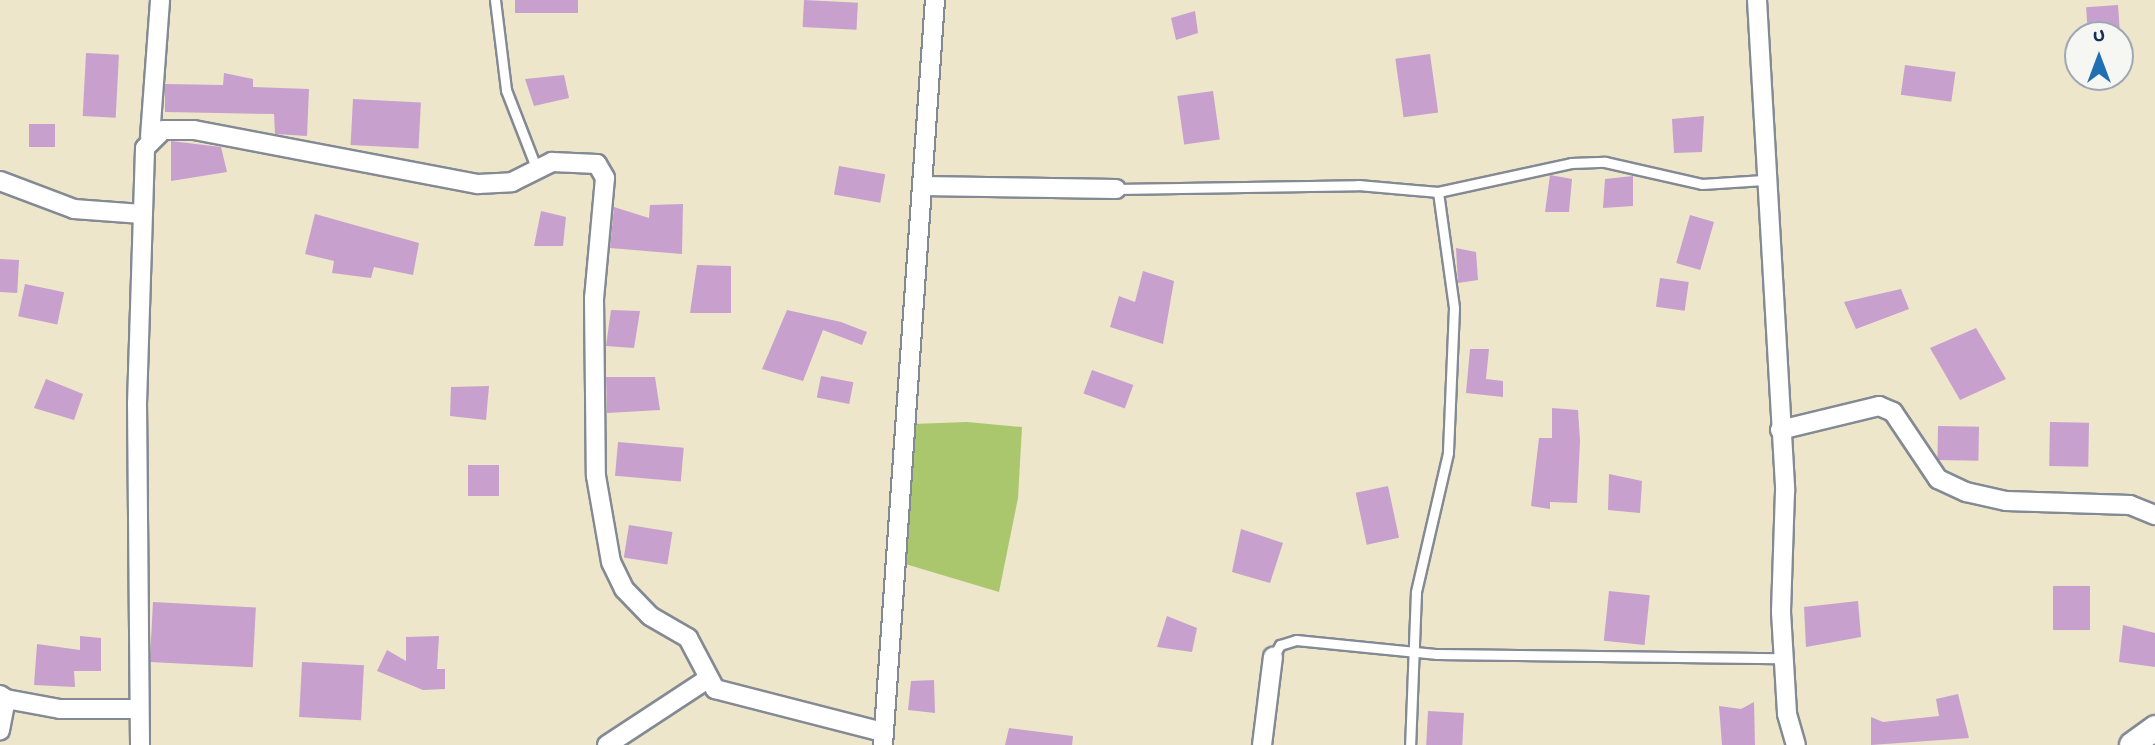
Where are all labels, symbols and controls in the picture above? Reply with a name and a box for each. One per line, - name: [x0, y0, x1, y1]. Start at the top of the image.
- north arrow: [2064, 21, 2134, 91]
- text: U: [2094, 25, 2104, 48]

